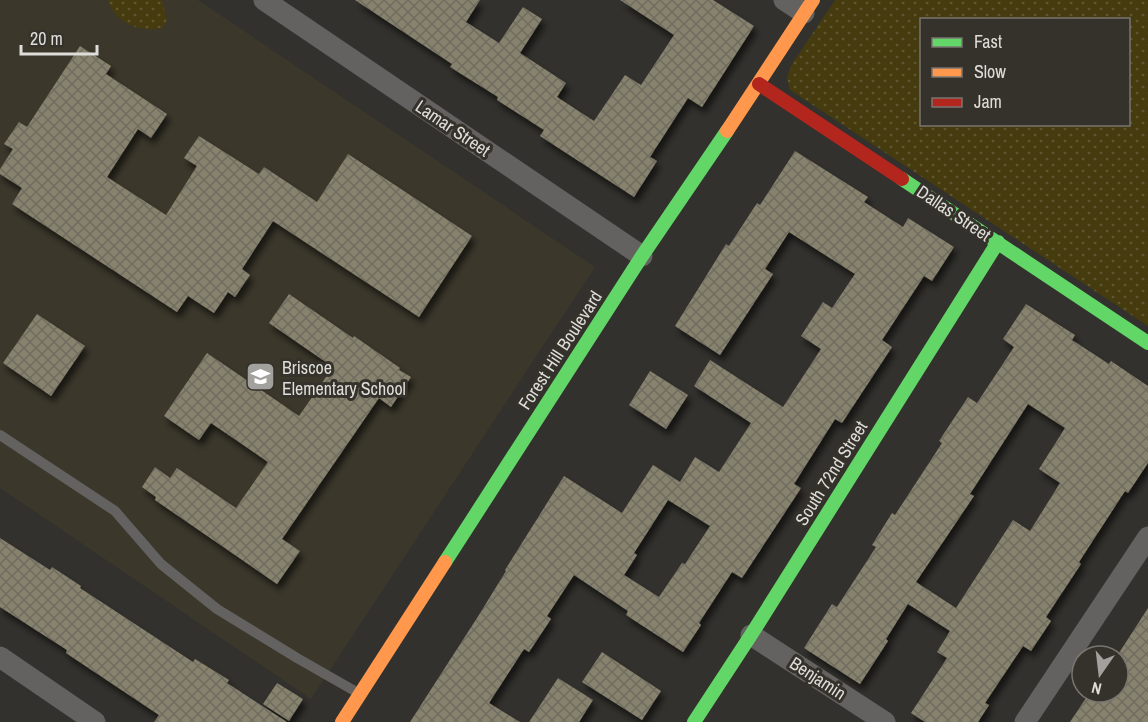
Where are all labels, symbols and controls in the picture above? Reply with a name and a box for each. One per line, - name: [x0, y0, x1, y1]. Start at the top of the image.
- scale bar: [21, 18, 98, 56]
- legend: [920, 18, 1130, 126]
- text: 20 m: [30, 26, 63, 51]
- text: Fast: [974, 29, 1002, 54]
- text: Slow: [974, 59, 1006, 84]
- text: Jam: [974, 89, 1002, 114]
- street label: Lamar Street: [411, 94, 495, 162]
- street label: Dallas Street: [912, 179, 996, 247]
- street label: Forest Hill Boulevard: [512, 286, 608, 414]
- place label: Briscoe Elementary School: [282, 355, 406, 401]
- school or university icon: Briscoe Elementary School: [245, 361, 277, 393]
- street label: South 72nd Street: [789, 416, 873, 530]
- north arrow: [1070, 644, 1130, 704]
- street label: Benjamin: [785, 651, 851, 705]
- text: N: [1089, 677, 1104, 700]

